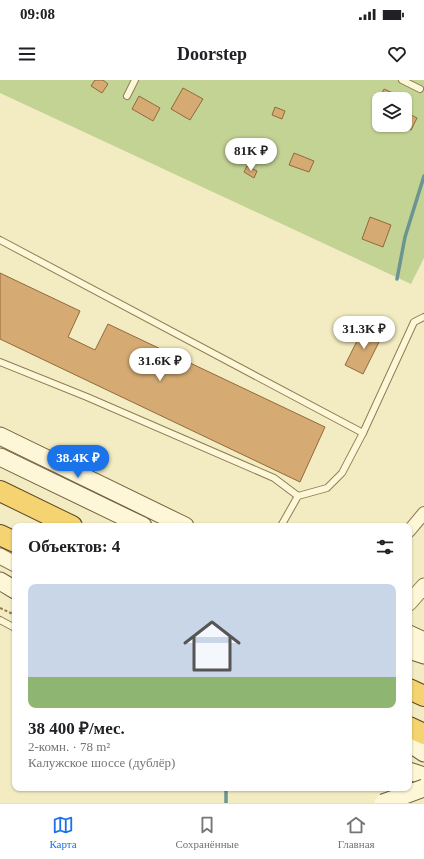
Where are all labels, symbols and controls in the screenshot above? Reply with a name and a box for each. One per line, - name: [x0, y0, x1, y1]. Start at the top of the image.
- text: 09:08: [20, 6, 55, 22]
- icon: menu: [16, 43, 38, 65]
- icon: heart: [386, 43, 408, 65]
- text: Doorstep: [177, 44, 247, 64]
- map controls: [372, 92, 412, 132]
- button: layers: [372, 92, 412, 132]
- pin: 81K ₽: [223, 138, 279, 172]
- text: 81K ₽: [234, 143, 268, 158]
- pin: 31.3K ₽: [327, 316, 401, 350]
- text: 31.3K ₽: [342, 321, 386, 336]
- pin: 31.6K ₽: [123, 348, 197, 382]
- text: 31.6K ₽: [138, 353, 182, 368]
- pin: 38.4K ₽: [41, 445, 115, 479]
- text: 38.4K ₽: [56, 450, 100, 465]
- icon: filters: [374, 536, 396, 558]
- text: Объектов: 4: [28, 537, 120, 556]
- icon: home: [176, 610, 248, 682]
- text: 38 400 ₽/мес.: [28, 719, 125, 738]
- text: 2-комн. · 78 m²: [28, 739, 110, 754]
- text: Калужское шоссе (дублёр): [28, 755, 175, 770]
- tab: Карта: [49, 814, 77, 850]
- tab: Сохранённые: [176, 814, 239, 850]
- tab: Главная: [338, 814, 375, 850]

